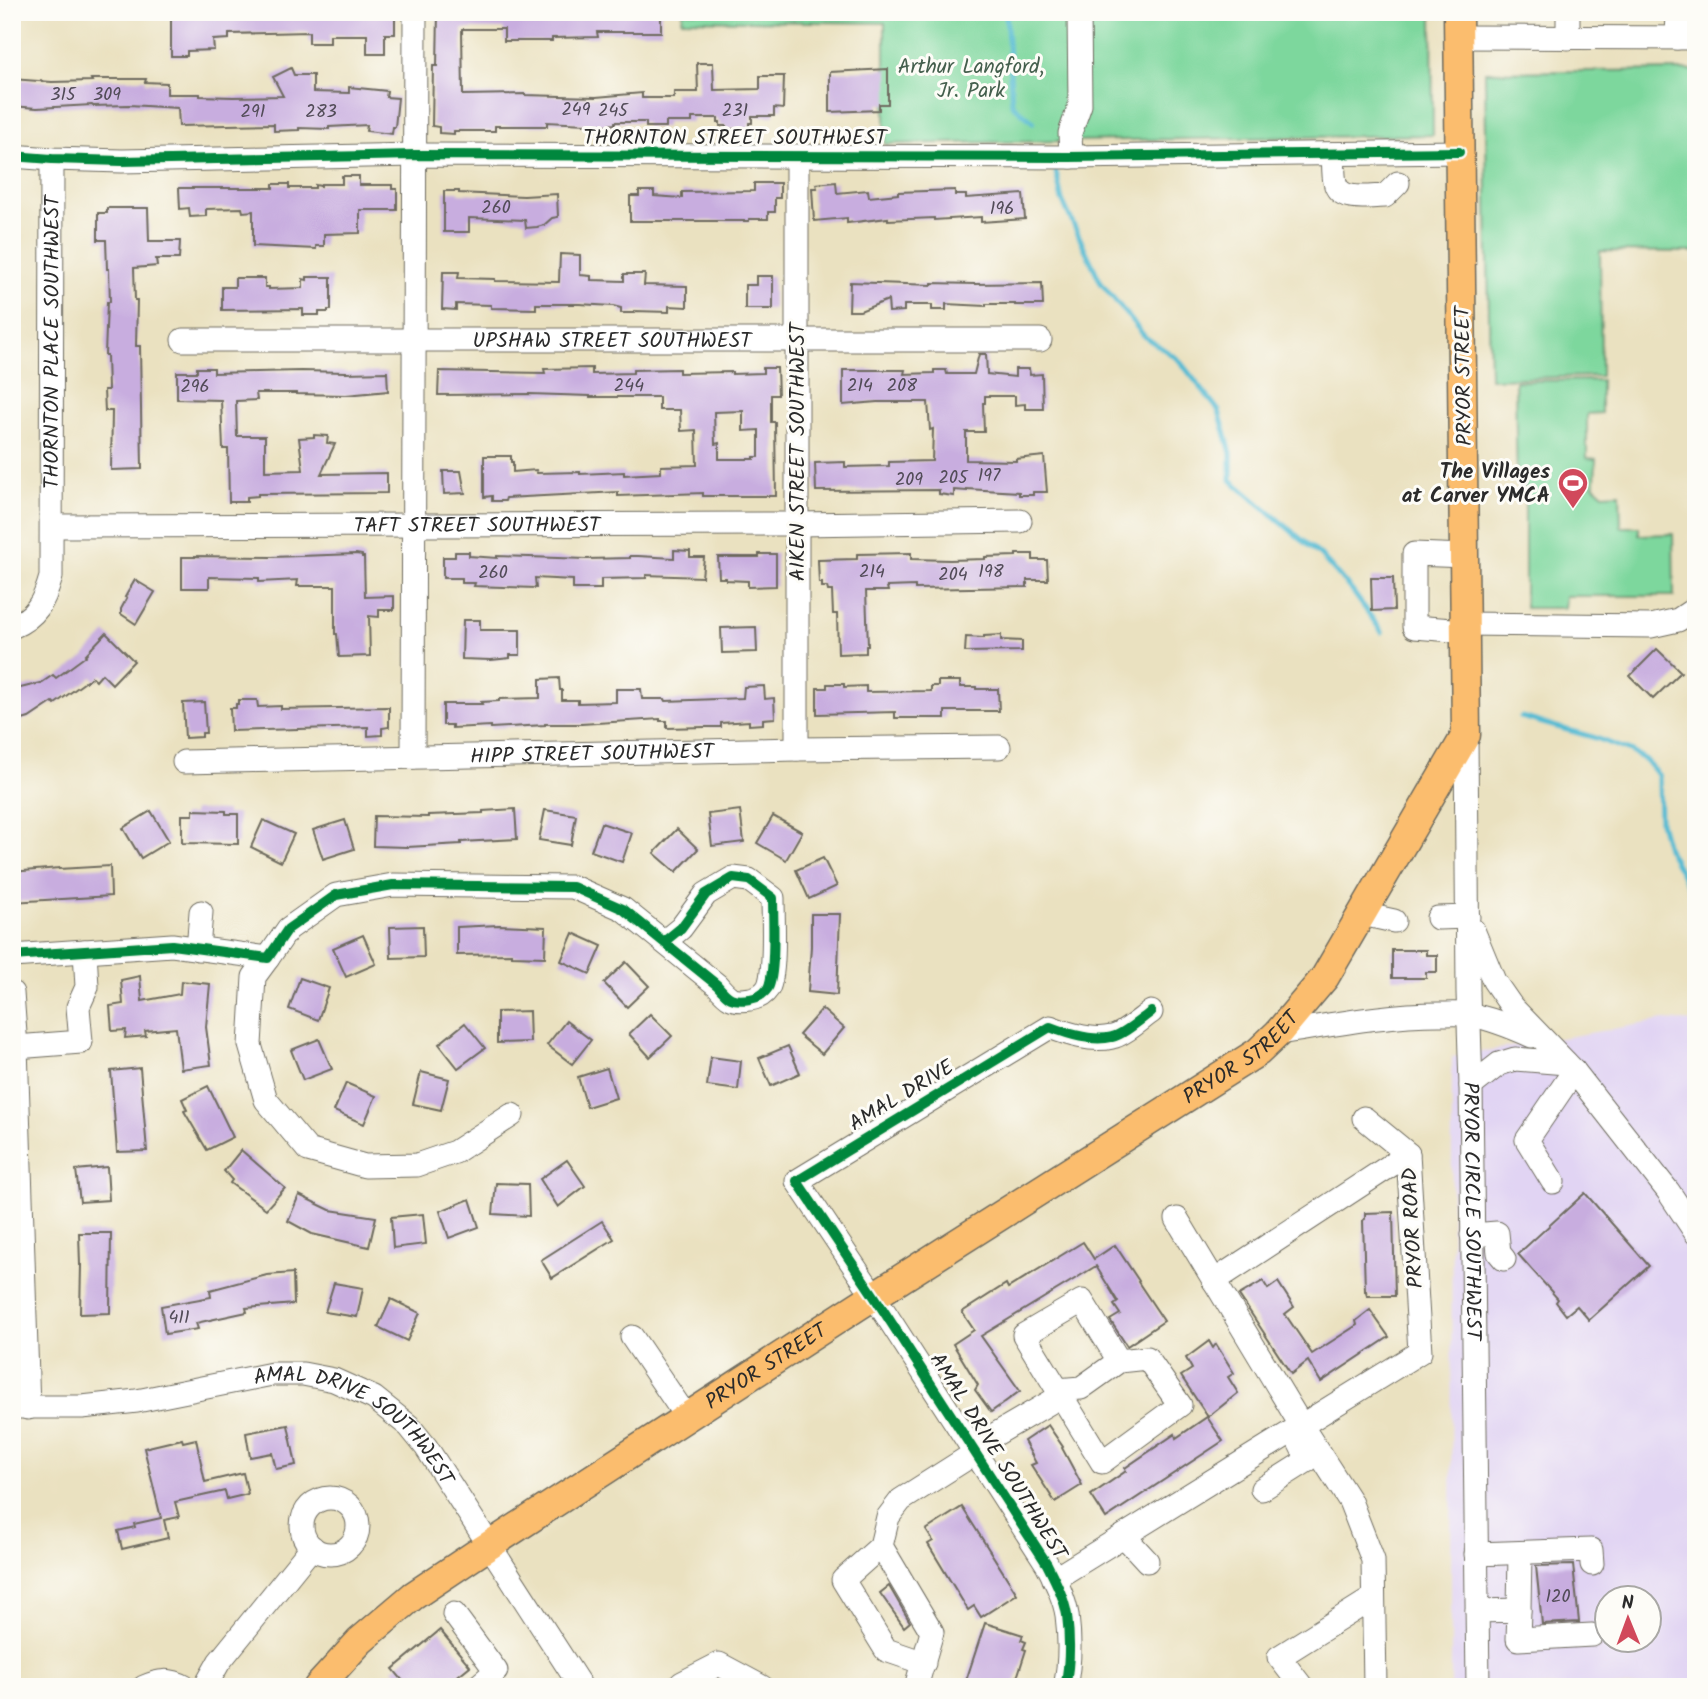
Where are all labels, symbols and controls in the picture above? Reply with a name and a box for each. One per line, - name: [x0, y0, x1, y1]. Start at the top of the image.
- park label: Arthur Langford, Jr. Park: [898, 51, 1044, 108]
- house number: 315: [50, 81, 77, 110]
- house number: 309: [93, 81, 121, 110]
- house number: 249: [561, 96, 591, 125]
- house number: 245: [598, 97, 629, 126]
- house number: 231: [722, 97, 748, 126]
- house number: 291: [241, 98, 265, 127]
- house number: 283: [305, 98, 337, 127]
- street label: THORNTON STREET SOUTHWEST: [583, 122, 888, 155]
- street label: THORNTON PLACE SOUTHWEST: [36, 194, 70, 489]
- house number: 260: [481, 194, 511, 223]
- house number: 196: [990, 195, 1014, 224]
- street label: PRYOR STREET: [1447, 304, 1482, 446]
- street label: AIKEN STREET SOUTHWEST: [782, 321, 815, 581]
- street label: UPSHAW STREET SOUTHWEST: [473, 325, 753, 358]
- house number: 244: [614, 372, 644, 401]
- house number: 214: [847, 372, 873, 401]
- house number: 208: [887, 372, 917, 401]
- house number: 296: [180, 373, 210, 402]
- place label: The Villages at Carver YMCA: [1402, 456, 1550, 513]
- house number: 197: [978, 462, 1001, 491]
- house number: 205: [938, 464, 969, 493]
- house number: 209: [895, 466, 923, 495]
- sports icon: The Villages at Carver YMCA: [1556, 466, 1590, 510]
- street label: TAFT STREET SOUTHWEST: [354, 510, 602, 543]
- house number: 214: [859, 558, 885, 587]
- house number: 198: [978, 558, 1004, 587]
- house number: 260: [478, 559, 508, 588]
- house number: 204: [938, 561, 968, 590]
- street label: HIPP STREET SOUTHWEST: [470, 736, 716, 774]
- street label: PRYOR STREET: [1177, 1002, 1309, 1114]
- street label: AMAL DRIVE: [843, 1051, 961, 1141]
- street label: PRYOR CIRCLE SOUTHWEST: [1453, 1082, 1489, 1342]
- street label: PRYOR ROAD: [1394, 1167, 1433, 1289]
- house number: 411: [168, 1304, 190, 1333]
- street label: PRYOR STREET: [699, 1314, 836, 1419]
- street label: AMAL DRIVE SOUTHWEST: [920, 1347, 1076, 1568]
- street label: AMAL DRIVE SOUTHWEST: [251, 1359, 463, 1494]
- house number: 120: [1545, 1583, 1571, 1612]
- north arrow: [1592, 1584, 1662, 1654]
- text: N: [1621, 1589, 1634, 1619]

